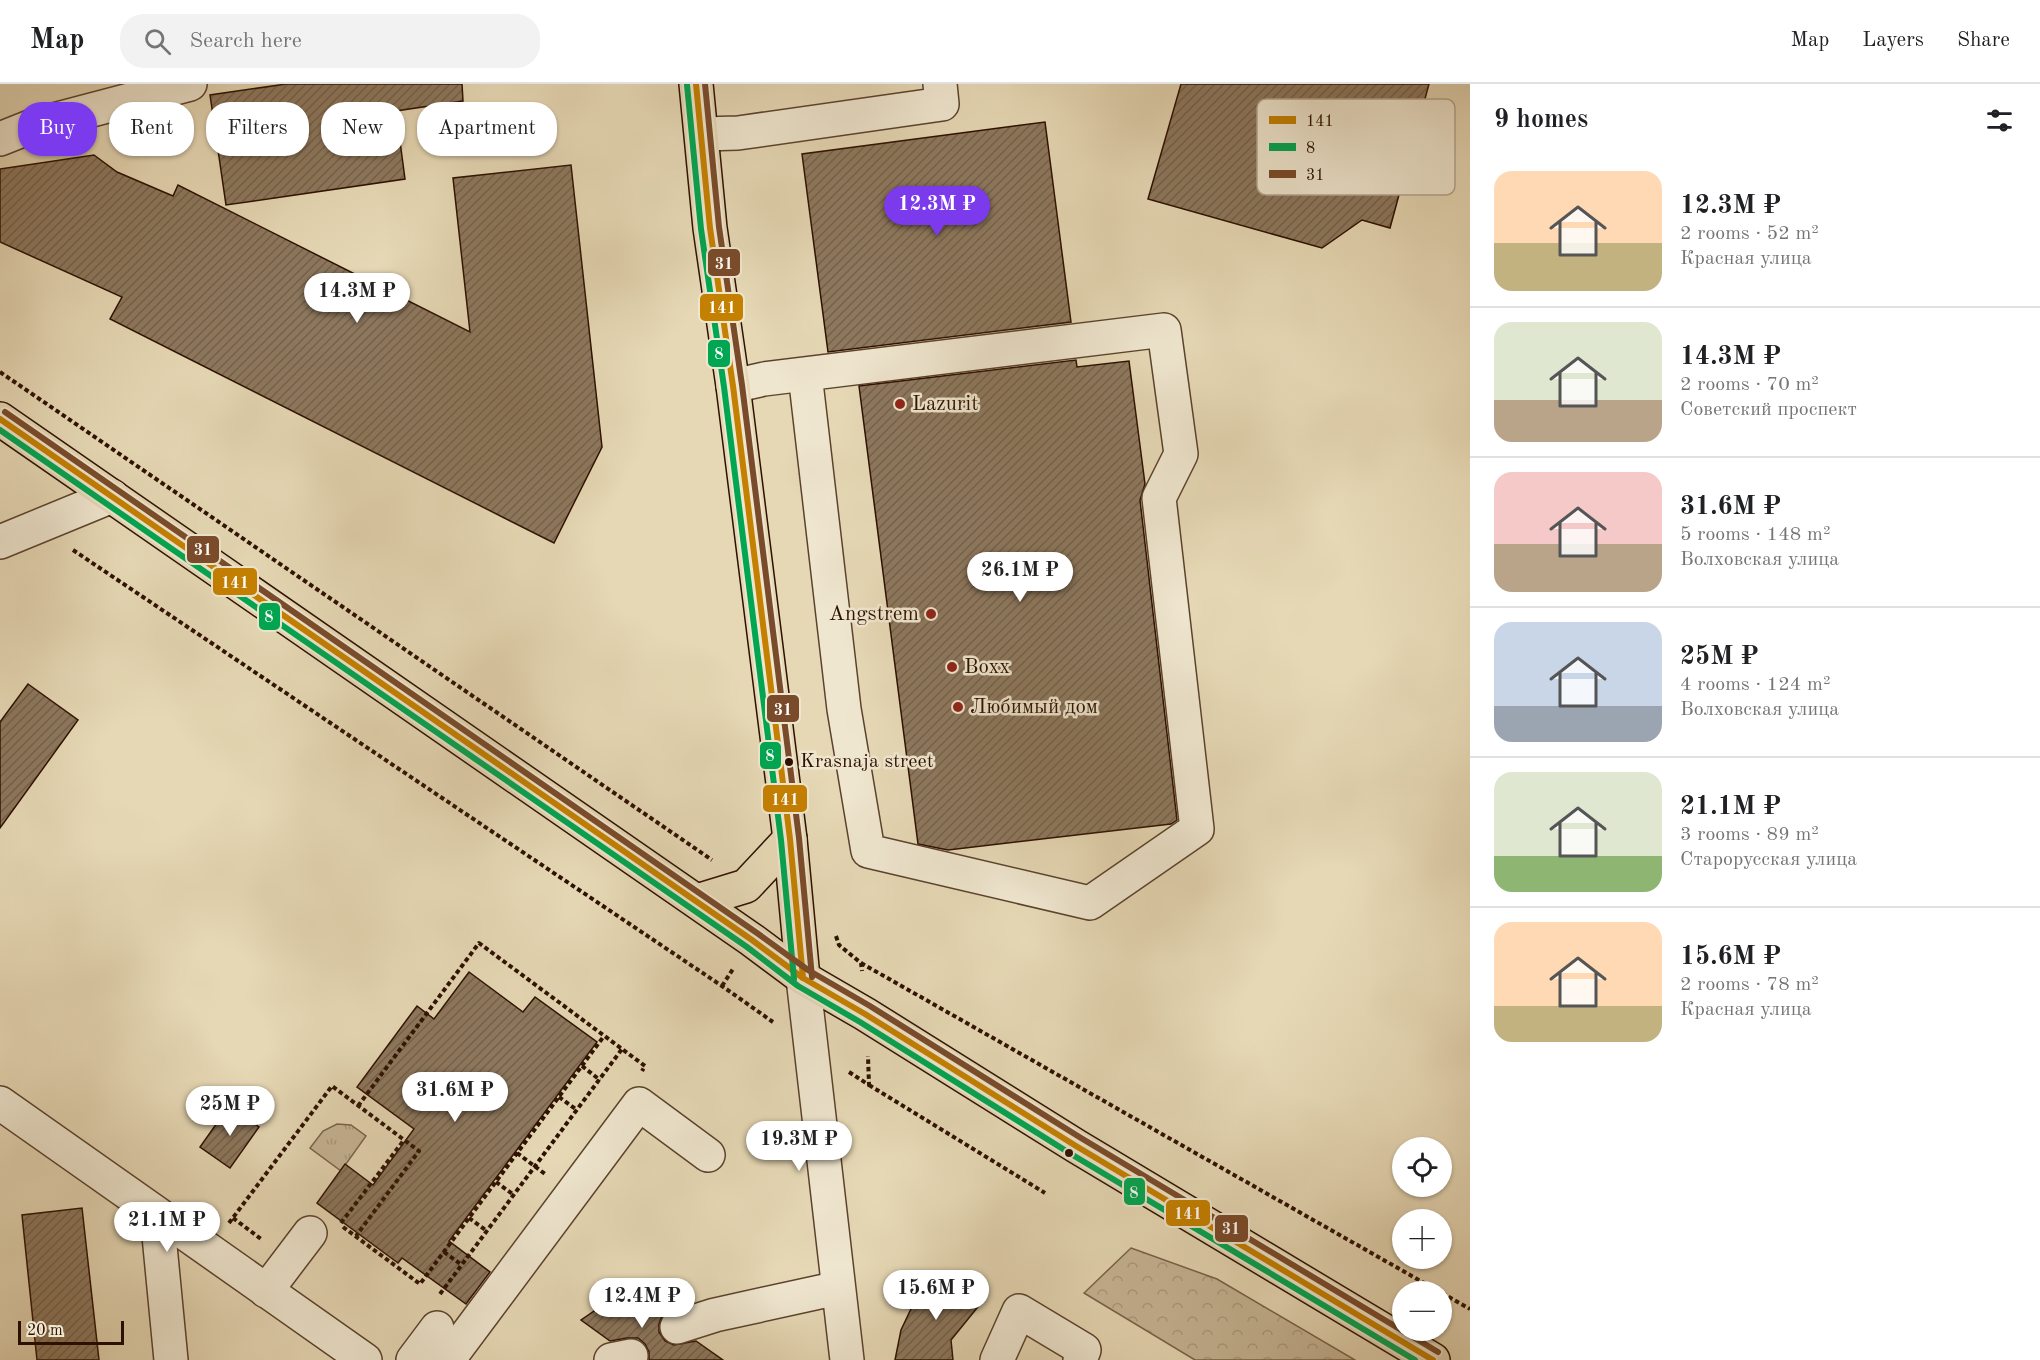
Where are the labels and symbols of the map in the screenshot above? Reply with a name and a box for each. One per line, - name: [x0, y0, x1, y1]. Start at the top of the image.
- legend: [1257, 99, 1455, 195]
- text: 141: [1306, 114, 1334, 130]
- text: 8: [1306, 141, 1315, 157]
- text: 31: [1306, 168, 1325, 184]
- pin: 12.3M ₽: [882, 186, 992, 237]
- line badge: 31: [707, 248, 741, 277]
- text: 31: [715, 257, 733, 273]
- pin: 14.3M ₽: [302, 273, 412, 324]
- line badge: 141: [699, 293, 744, 322]
- text: 141: [708, 301, 736, 317]
- line badge: 8: [707, 339, 731, 368]
- text: 8: [714, 347, 724, 363]
- place label: Lazurit: [912, 394, 979, 415]
- marker: Lazurit: [893, 397, 907, 411]
- line badge: 31: [186, 535, 220, 564]
- text: 31: [194, 543, 212, 559]
- pin: 26.1M ₽: [965, 552, 1075, 603]
- line badge: 141: [212, 567, 258, 596]
- text: 141: [221, 576, 249, 592]
- line badge: 8: [258, 602, 281, 631]
- place label: Angstrem: [829, 604, 919, 625]
- marker: Angstrem: [924, 607, 938, 621]
- text: 8: [264, 610, 274, 626]
- place label: Boxx: [964, 657, 1010, 678]
- marker: Boxx: [945, 660, 959, 674]
- line badge: 31: [766, 694, 800, 723]
- place label: Любимый дом: [970, 697, 1098, 718]
- marker: Любимый дом: [951, 700, 965, 714]
- text: 31: [774, 703, 792, 719]
- line badge: 8: [759, 741, 782, 770]
- text: 8: [765, 749, 775, 765]
- place label: Krasnaja street: [800, 752, 934, 772]
- marker: Krasnaja street: [783, 756, 795, 768]
- line badge: 141: [762, 784, 808, 813]
- text: 141: [771, 793, 799, 809]
- pin: 31.6M ₽: [400, 1072, 510, 1123]
- pin: 25M ₽: [188, 1086, 272, 1137]
- pin: 19.3M ₽: [744, 1121, 854, 1172]
- unlabelled marker: [1063, 1147, 1075, 1159]
- line badge: 8: [1123, 1177, 1146, 1206]
- text: 8: [1129, 1186, 1139, 1202]
- line badge: 141: [1165, 1199, 1211, 1227]
- pin: 21.1M ₽: [112, 1202, 222, 1253]
- text: 141: [1174, 1207, 1202, 1223]
- line badge: 31: [1214, 1214, 1249, 1243]
- text: 31: [1222, 1222, 1240, 1238]
- pin: 15.6M ₽: [881, 1270, 991, 1321]
- pin: 12.4M ₽: [587, 1278, 697, 1329]
- scale bar: [18, 1318, 124, 1346]

